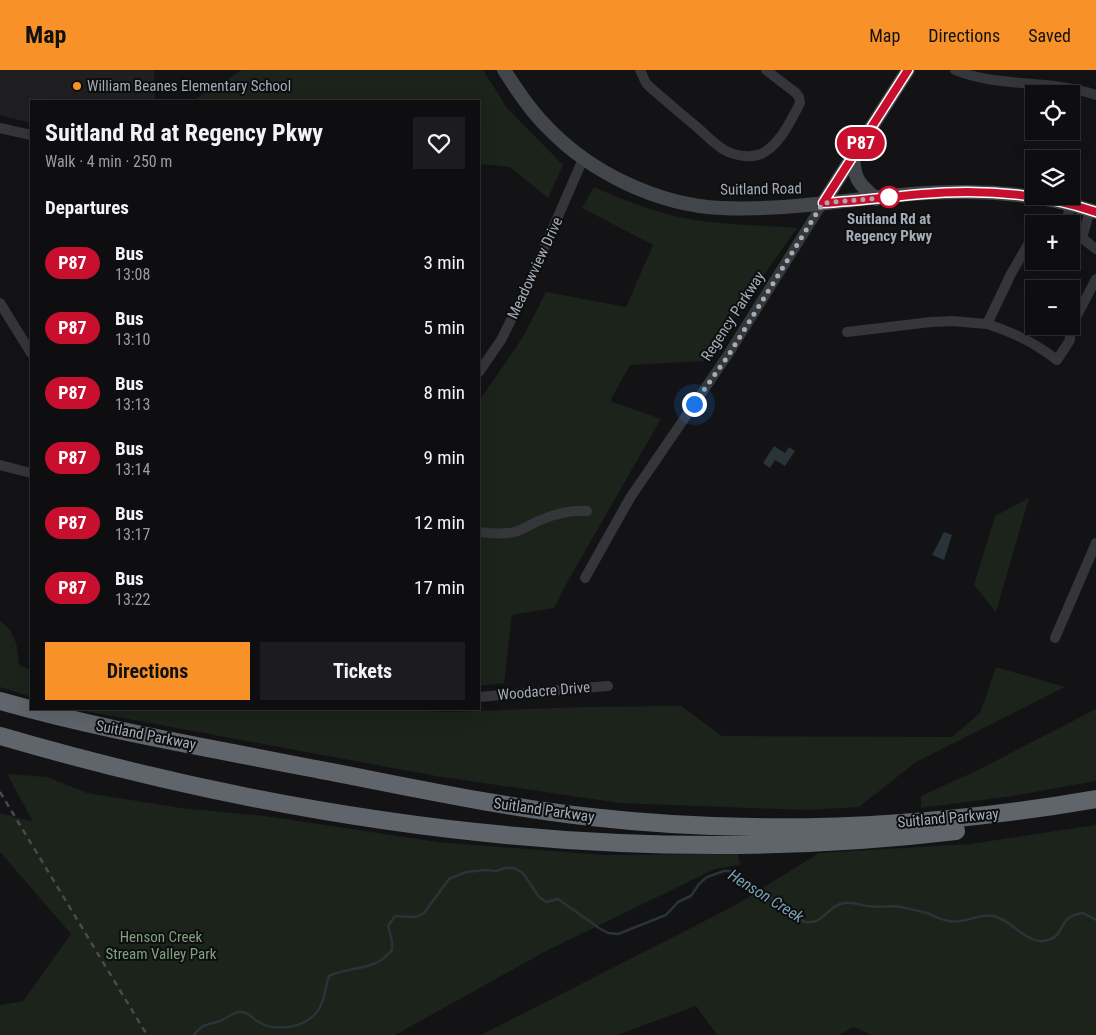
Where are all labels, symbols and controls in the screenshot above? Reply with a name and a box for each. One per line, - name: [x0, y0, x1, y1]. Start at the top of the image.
- text: Map: [25, 21, 66, 49]
- text: Map: [869, 25, 900, 46]
- text: Directions: [928, 25, 1000, 46]
- text: Saved: [1028, 25, 1071, 46]
- place label: William Beanes Elementary School: [87, 77, 291, 95]
- marker: William Beanes Elementary School: [71, 80, 83, 92]
- map controls: [1025, 85, 1080, 335]
- button: locate: [1025, 85, 1080, 140]
- button: heart: [413, 117, 465, 169]
- text: Suitland Rd at Regency Pkwy: [45, 119, 323, 147]
- line badge: P87: [832, 127, 890, 159]
- text: P87: [847, 132, 875, 153]
- button: layers: [1025, 150, 1080, 205]
- text: Walk · 4 min · 250 m: [45, 152, 172, 171]
- street label: Suitland Road: [720, 179, 802, 199]
- marker: Suitland Rd at Regency Pkwy: [878, 186, 900, 208]
- text: Departures: [45, 196, 129, 219]
- place label: Suitland Rd at Regency Pkwy: [846, 210, 933, 245]
- street label: Meadowview Drive: [504, 214, 566, 322]
- button: +: [1025, 215, 1080, 270]
- text: Bus: [115, 242, 144, 265]
- text: 3 min: [423, 251, 465, 274]
- text: P87: [58, 252, 87, 273]
- text: 13:08: [115, 265, 150, 284]
- street label: Regency Parkway: [697, 268, 769, 364]
- button: −: [1025, 280, 1080, 335]
- text: Bus: [115, 307, 144, 330]
- text: 5 min: [423, 316, 465, 339]
- text: P87: [58, 317, 87, 338]
- text: 13:10: [115, 330, 150, 349]
- text: Bus: [115, 372, 144, 395]
- text: 8 min: [423, 381, 465, 404]
- text: P87: [58, 382, 87, 403]
- your location: [682, 392, 707, 417]
- text: 13:13: [115, 395, 150, 414]
- text: Bus: [115, 437, 144, 460]
- text: 9 min: [423, 446, 465, 469]
- text: P87: [58, 447, 87, 468]
- text: 13:14: [115, 460, 150, 479]
- text: Bus: [115, 502, 144, 525]
- text: 12 min: [414, 511, 465, 534]
- text: P87: [58, 512, 87, 533]
- text: 13:17: [115, 525, 150, 544]
- text: Bus: [115, 567, 144, 590]
- text: 17 min: [414, 576, 465, 599]
- text: P87: [58, 577, 87, 598]
- text: 13:22: [115, 590, 150, 609]
- button: Directions: [45, 642, 250, 700]
- button: Tickets: [260, 642, 465, 700]
- street label: Woodacre Drive: [497, 678, 591, 704]
- street label: Suitland Parkway: [94, 716, 198, 754]
- street label: Suitland Parkway: [492, 794, 596, 826]
- street label: Suitland Parkway: [897, 805, 999, 831]
- water label: Henson Creek: [725, 865, 808, 927]
- park label: Henson Creek Stream Valley Park: [105, 928, 217, 963]

